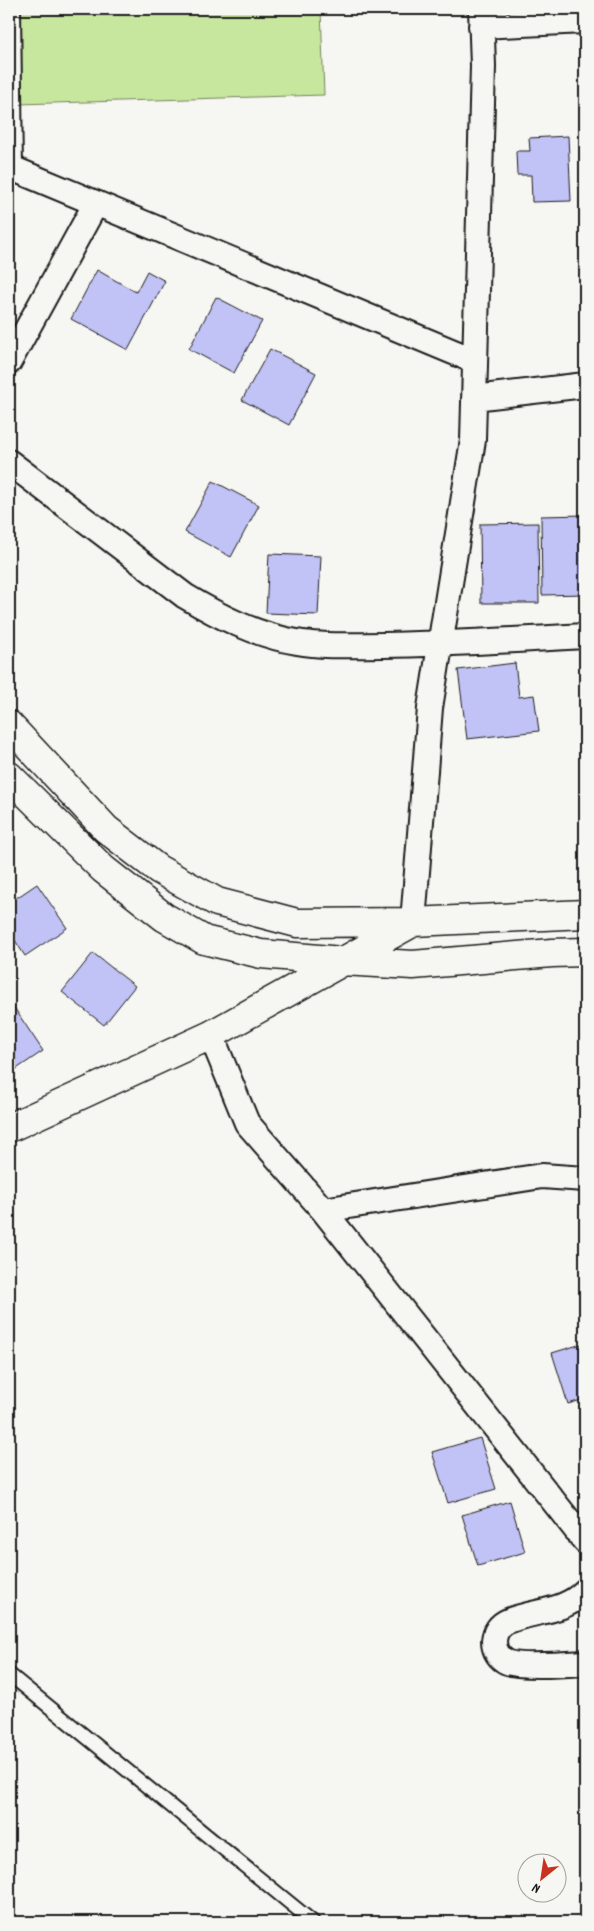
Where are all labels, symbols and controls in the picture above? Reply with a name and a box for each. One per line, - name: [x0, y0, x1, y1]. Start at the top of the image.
- north arrow: [516, 1854, 566, 1904]
- text: N: [528, 1877, 544, 1898]

